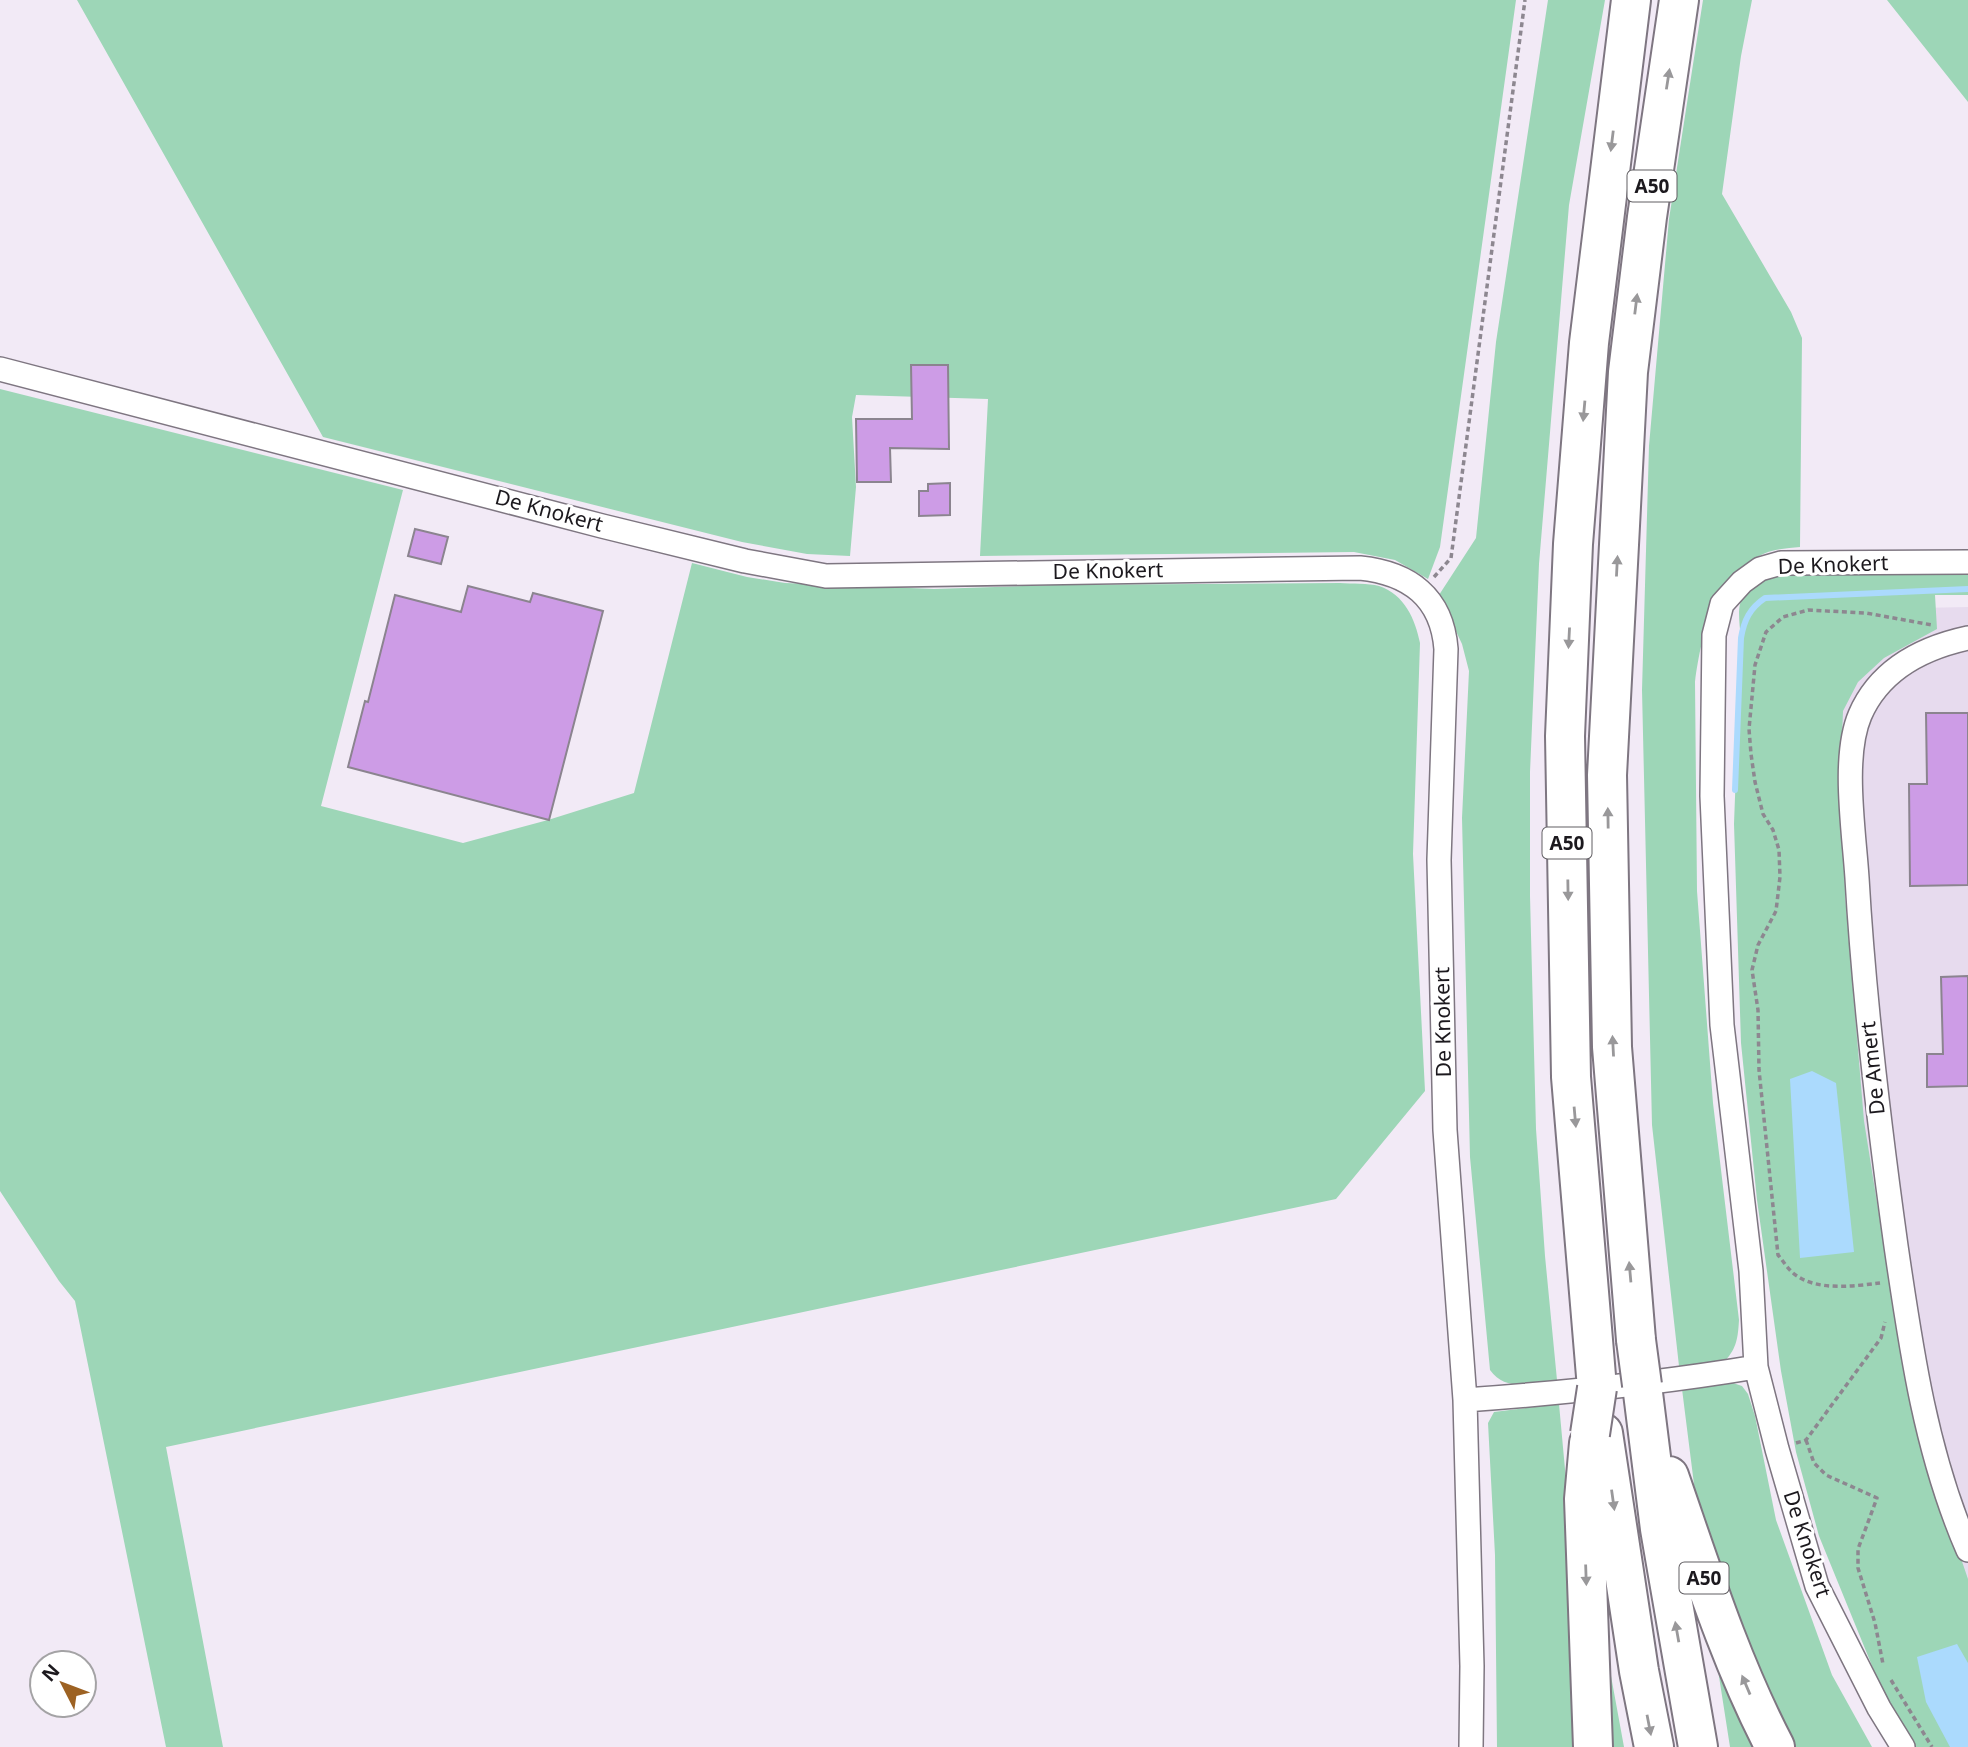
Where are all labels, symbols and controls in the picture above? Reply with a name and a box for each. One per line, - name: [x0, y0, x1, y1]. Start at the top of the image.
- one-way arrow: [1663, 68, 1674, 90]
- one-way arrow: [1607, 130, 1618, 152]
- road number: A50: [1628, 170, 1676, 202]
- one-way arrow: [1631, 293, 1642, 315]
- one-way arrow: [1578, 400, 1589, 422]
- street label: De Knokert: [492, 482, 607, 538]
- street label: De Knokert: [1777, 548, 1889, 580]
- street label: De Knokert: [1052, 555, 1164, 585]
- one-way arrow: [1611, 555, 1622, 577]
- one-way arrow: [1563, 627, 1574, 649]
- one-way arrow: [1602, 807, 1614, 829]
- road number: A50: [1542, 828, 1592, 858]
- one-way arrow: [1562, 879, 1573, 901]
- street label: De Knokert: [1427, 966, 1457, 1078]
- street label: De Amert: [1853, 1020, 1891, 1116]
- one-way arrow: [1607, 1034, 1618, 1056]
- one-way arrow: [1570, 1106, 1581, 1128]
- one-way arrow: [1624, 1261, 1635, 1283]
- street label: De Knokert: [1778, 1487, 1838, 1601]
- one-way arrow: [1607, 1489, 1618, 1511]
- road number: A50: [1680, 1562, 1728, 1594]
- one-way arrow: [1581, 1565, 1592, 1587]
- one-way arrow: [1671, 1621, 1682, 1643]
- north arrow: [28, 1649, 98, 1719]
- text: N: [36, 1658, 65, 1687]
- one-way arrow: [1740, 1675, 1751, 1696]
- one-way arrow: [1644, 1714, 1655, 1736]

